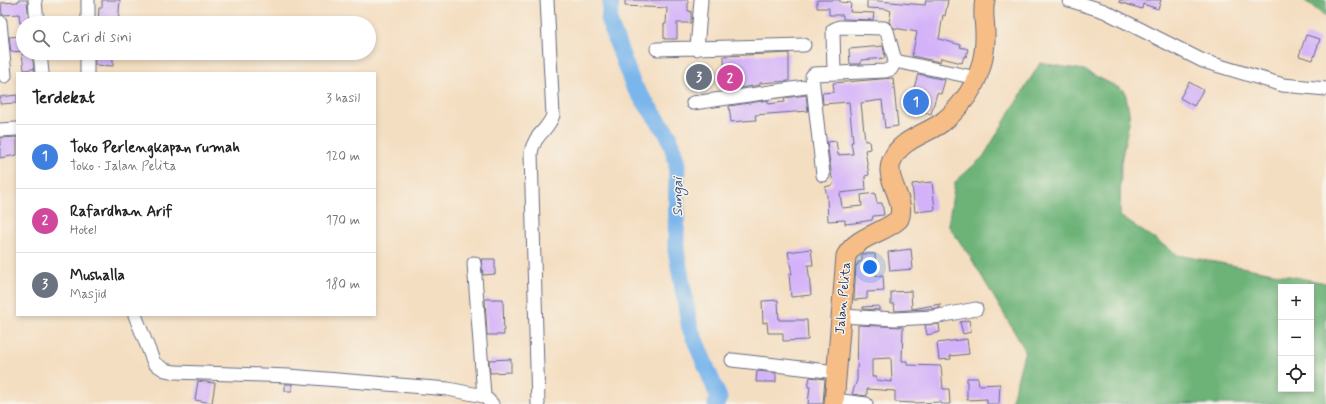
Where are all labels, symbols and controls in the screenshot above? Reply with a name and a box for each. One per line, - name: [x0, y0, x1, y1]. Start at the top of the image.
- search box: [16, 16, 376, 60]
- icon: search: [30, 27, 52, 49]
- text: Cari di sini: [62, 28, 132, 48]
- pin: 3: [686, 62, 712, 92]
- pin: 2: [717, 63, 743, 93]
- text: Terdekat: [32, 87, 95, 109]
- pin: 1: [903, 87, 929, 117]
- text: 3 hasil: [326, 90, 360, 107]
- text: Toko Perlengkapan rumah: [70, 138, 240, 158]
- text: 1: [42, 148, 48, 165]
- text: 120 m: [326, 148, 360, 165]
- text: Toko · Jalan Pelita: [70, 158, 177, 175]
- water label: Sungai: [669, 176, 689, 217]
- text: Rafardhan Arif: [70, 202, 172, 222]
- text: 2: [42, 212, 48, 229]
- text: 170 m: [326, 212, 360, 229]
- text: Hotel: [70, 222, 96, 239]
- your location: [860, 257, 880, 277]
- street label: Jalan Pelita: [832, 261, 855, 335]
- text: Mushalla: [70, 266, 125, 286]
- text: 3: [42, 276, 48, 293]
- text: 180 m: [325, 276, 360, 293]
- map controls: [1278, 284, 1314, 392]
- button: +: [1278, 284, 1314, 320]
- text: Masjid: [70, 286, 107, 303]
- button: −: [1278, 320, 1314, 356]
- button: locate: [1278, 356, 1314, 392]

